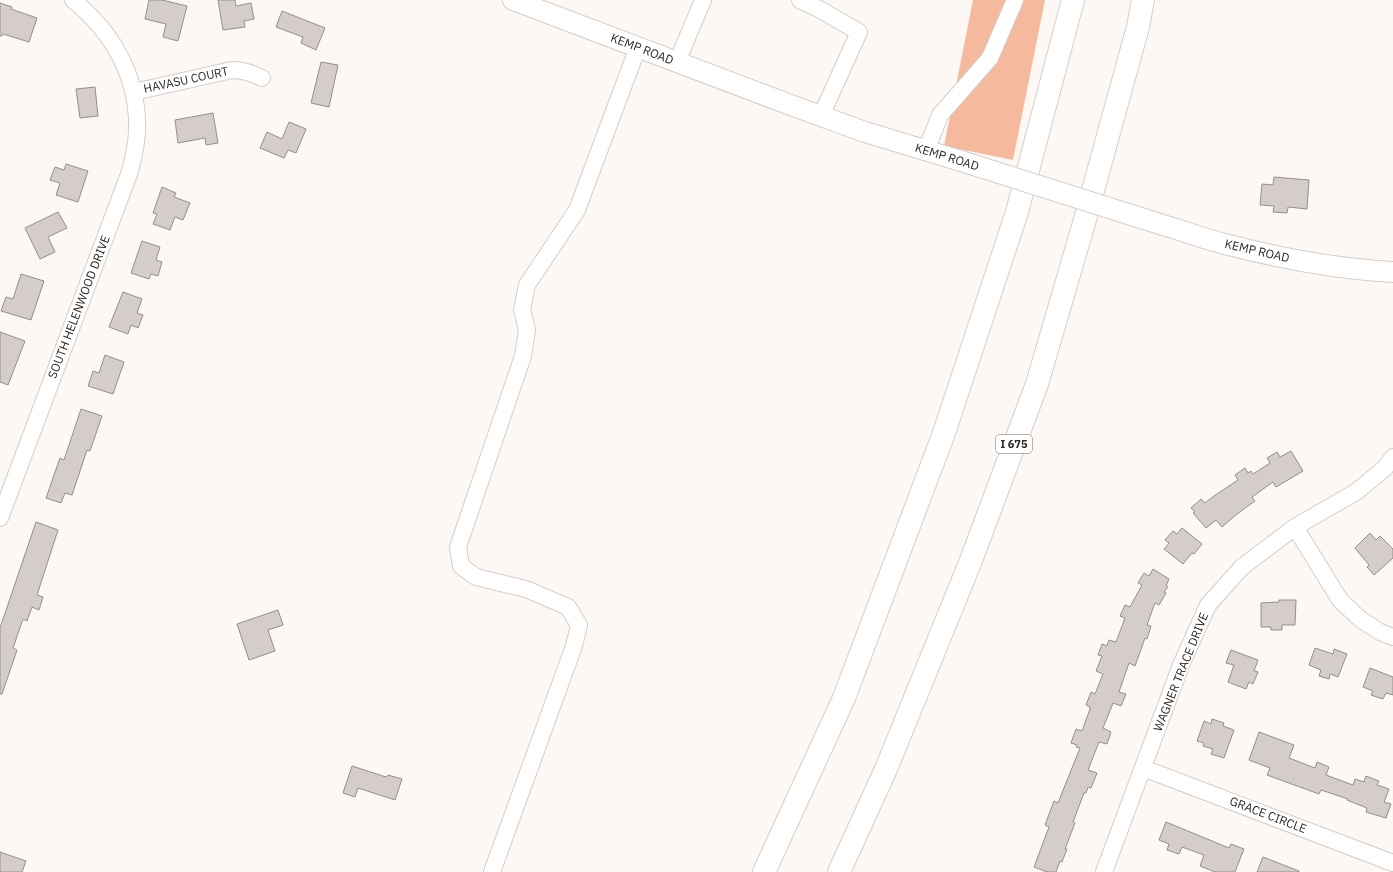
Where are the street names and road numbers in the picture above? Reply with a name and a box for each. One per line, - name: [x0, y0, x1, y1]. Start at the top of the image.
- street label: KEMP ROAD: [609, 30, 676, 67]
- street label: HAVASU COURT: [142, 63, 230, 96]
- street label: KEMP ROAD: [913, 140, 981, 173]
- street label: SOUTH HELENWOOD DRIVE: [44, 233, 113, 381]
- street label: KEMP ROAD: [1223, 236, 1291, 265]
- road number: I 675: [996, 435, 1032, 453]
- street label: WAGNER TRACE DRIVE: [1150, 610, 1211, 733]
- street label: GRACE CIRCLE: [1228, 793, 1309, 836]

